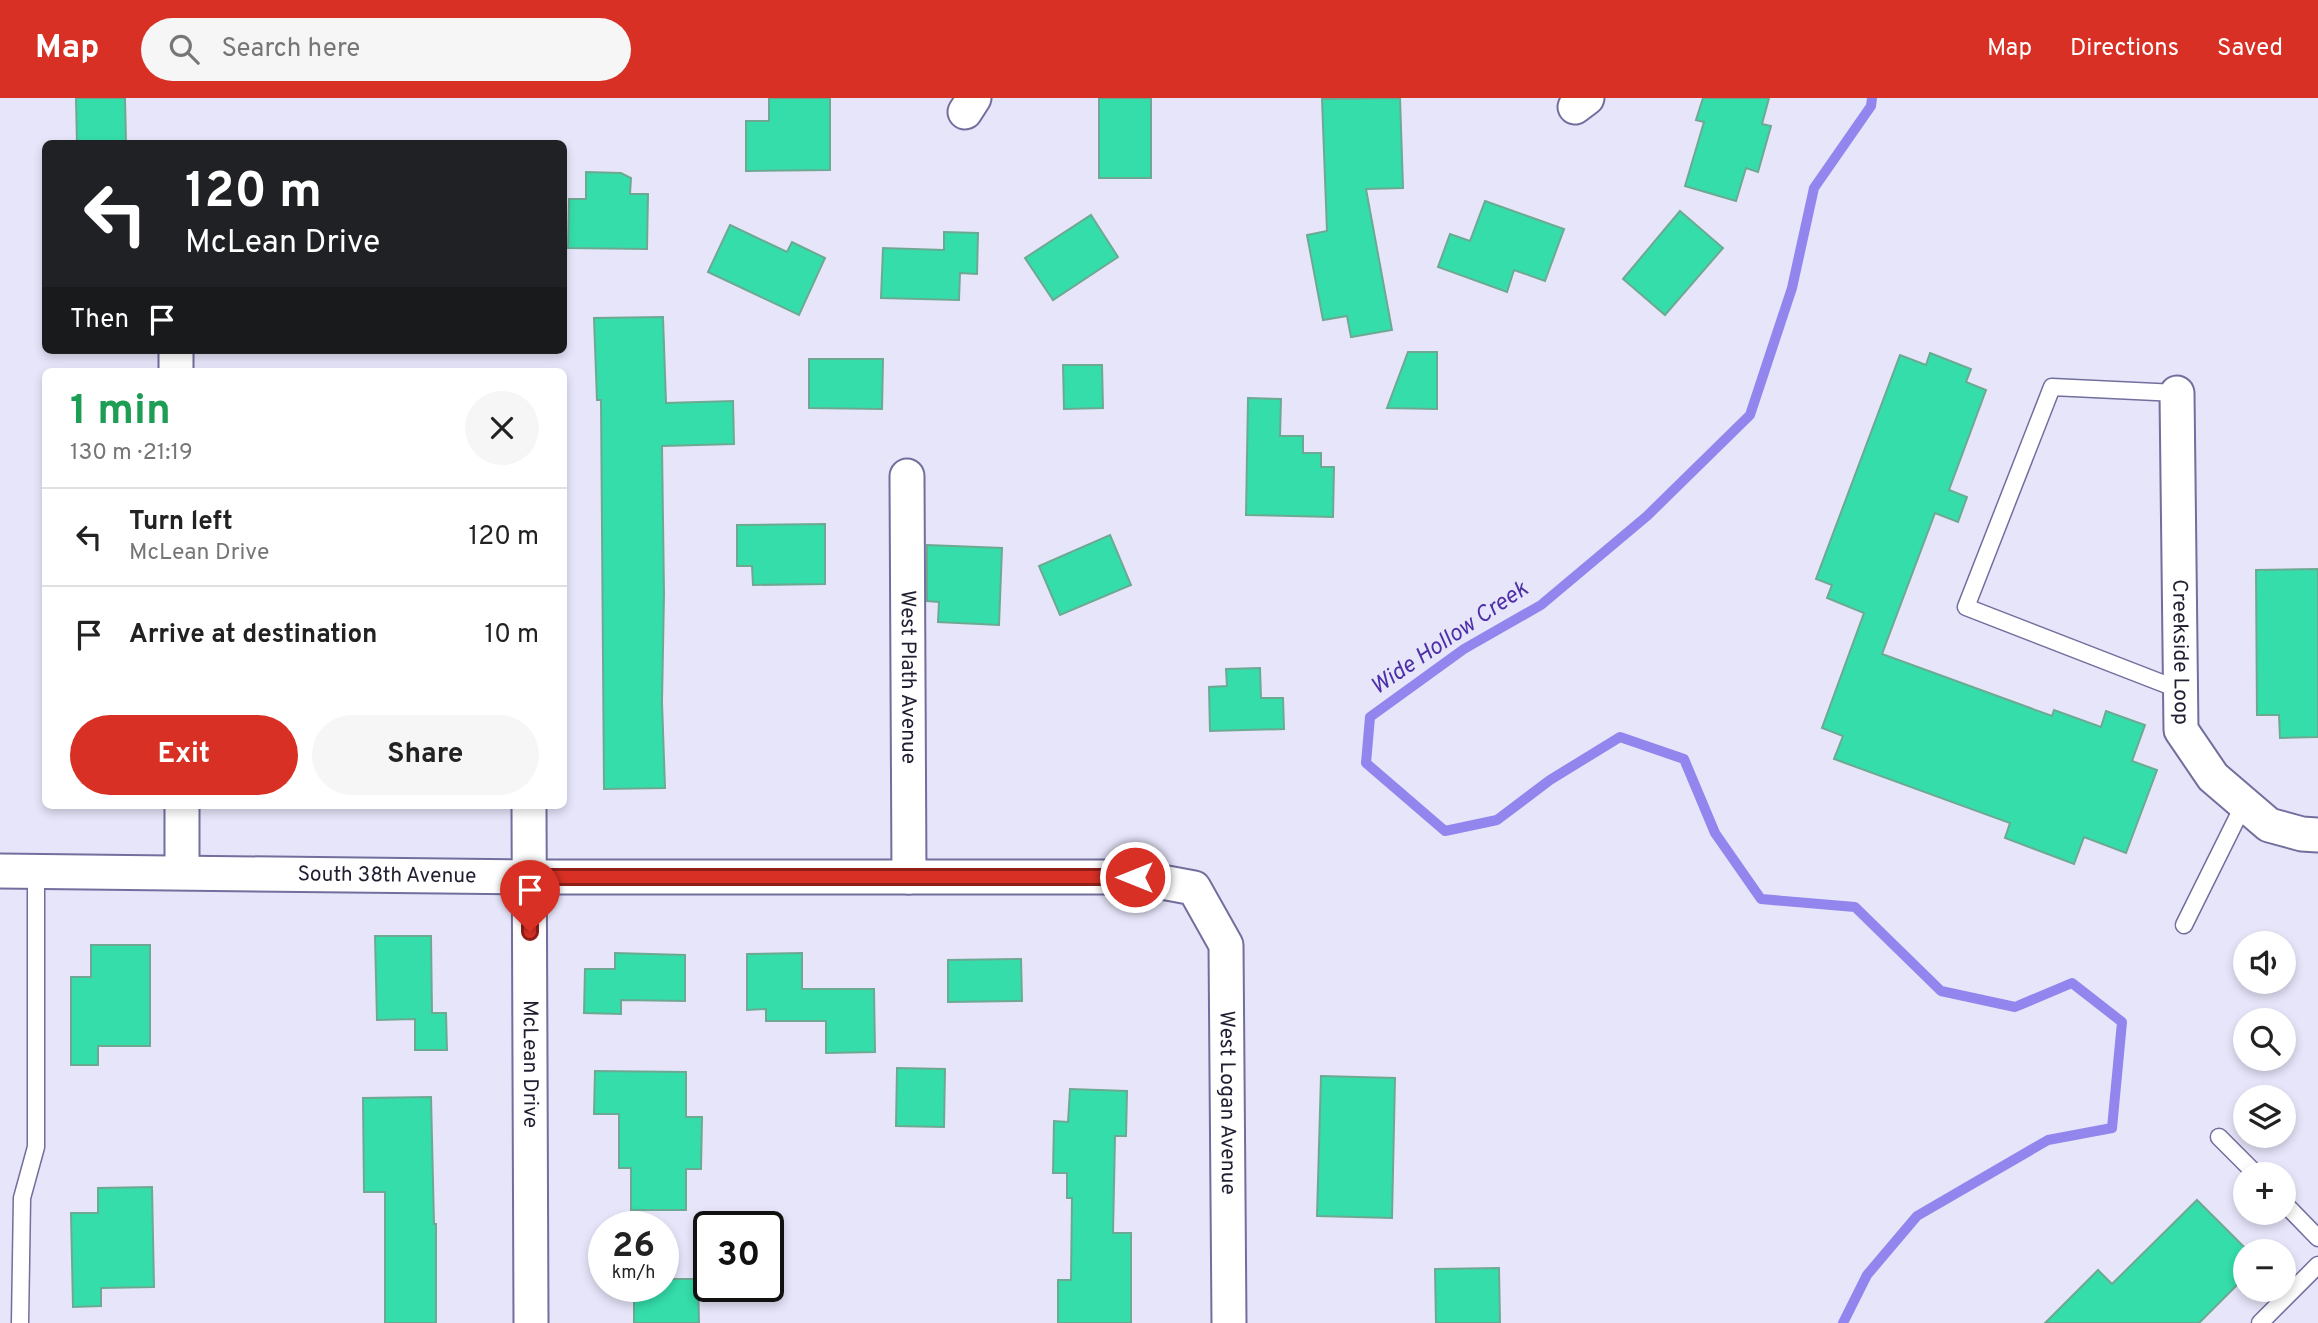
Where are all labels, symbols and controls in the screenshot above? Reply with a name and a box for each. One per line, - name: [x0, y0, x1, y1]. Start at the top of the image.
- search box: [141, 18, 631, 81]
- text: Map: [35, 28, 99, 70]
- icon: search: [165, 30, 203, 68]
- text: Search here: [221, 33, 360, 66]
- text: Map: [1987, 34, 2032, 64]
- text: Directions: [2070, 34, 2179, 64]
- text: Saved: [2217, 34, 2283, 64]
- text: 120 m: [185, 163, 322, 225]
- icon: left: [70, 168, 161, 259]
- text: McLean Drive: [185, 224, 380, 264]
- icon: arrive: [143, 301, 181, 339]
- text: Then: [70, 304, 129, 337]
- text: 1 min: [70, 386, 171, 439]
- button: close: [465, 391, 539, 465]
- text: 130 m · 21:19: [70, 439, 193, 468]
- text: Turn left: [129, 506, 233, 539]
- icon: left: [70, 518, 108, 556]
- text: 120 m: [469, 521, 539, 554]
- text: McLean Drive: [129, 539, 269, 568]
- water label: Wide Hollow Creek: [1366, 575, 1535, 702]
- street label: Creekside Loop: [2166, 579, 2194, 725]
- street label: West Plath Avenue: [894, 590, 922, 764]
- icon: arrive: [70, 616, 108, 654]
- text: Arrive at destination: [129, 619, 377, 652]
- text: 10 m: [484, 619, 539, 652]
- button: Exit: [70, 715, 298, 795]
- button: Share: [312, 715, 539, 795]
- position arrow: [1098, 840, 1172, 914]
- pin: [500, 860, 560, 932]
- street label: South 38th Avenue: [297, 861, 477, 890]
- icon: arrive: [511, 871, 549, 909]
- map controls: [2233, 931, 2296, 1302]
- button: sound: [2233, 931, 2296, 994]
- street label: McLean Drive: [516, 1000, 544, 1128]
- button: search: [2233, 1008, 2296, 1071]
- street label: West Logan Avenue: [1213, 1010, 1241, 1195]
- button: layers: [2233, 1085, 2296, 1148]
- button: +: [2233, 1162, 2296, 1225]
- speed limit sign: 30: [693, 1211, 784, 1302]
- text: 26: [612, 1225, 655, 1269]
- button: −: [2233, 1239, 2296, 1302]
- text: km/h: [612, 1262, 655, 1285]

